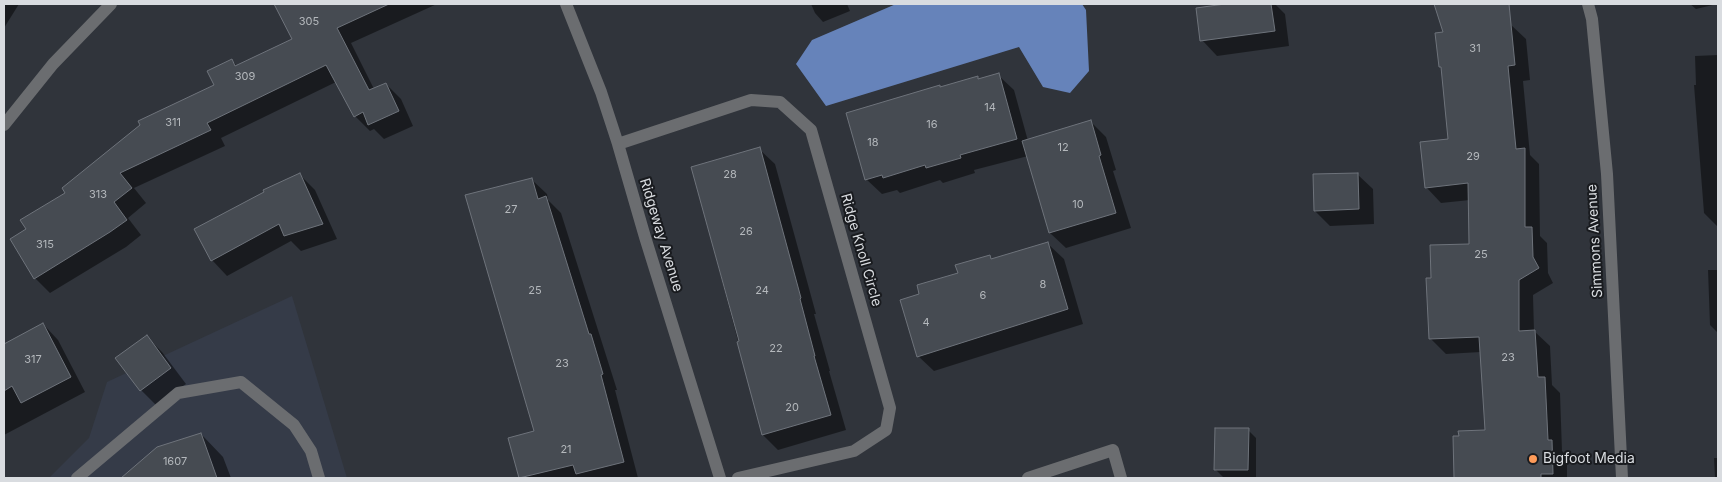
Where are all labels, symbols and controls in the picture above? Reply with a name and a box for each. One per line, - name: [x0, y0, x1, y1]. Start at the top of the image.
- house number: 305: [299, 15, 319, 29]
- house number: 31: [1469, 42, 1481, 56]
- house number: 309: [235, 70, 255, 84]
- house number: 14: [984, 101, 996, 115]
- house number: 311: [165, 116, 181, 130]
- house number: 16: [926, 118, 938, 132]
- house number: 18: [867, 136, 879, 150]
- house number: 12: [1057, 141, 1069, 155]
- house number: 29: [1466, 150, 1480, 164]
- house number: 28: [723, 168, 737, 182]
- street label: Ridgeway Avenue: [636, 176, 686, 294]
- street label: Simmons Avenue: [1584, 184, 1606, 298]
- house number: 313: [89, 188, 107, 202]
- street label: Ridge Knoll Circle: [837, 192, 885, 308]
- house number: 10: [1072, 198, 1084, 212]
- house number: 27: [505, 203, 517, 217]
- house number: 26: [739, 225, 753, 239]
- house number: 315: [36, 238, 54, 252]
- house number: 25: [1474, 248, 1488, 262]
- house number: 8: [1040, 278, 1046, 292]
- house number: 25: [528, 284, 542, 298]
- house number: 24: [755, 284, 769, 298]
- house number: 6: [980, 289, 986, 303]
- house number: 4: [922, 316, 930, 330]
- house number: 22: [769, 342, 783, 356]
- house number: 23: [1501, 351, 1515, 365]
- house number: 317: [24, 353, 42, 367]
- house number: 23: [555, 357, 569, 371]
- house number: 20: [785, 401, 799, 415]
- house number: 21: [560, 443, 572, 457]
- place label: Bigfoot Media: [1543, 451, 1635, 467]
- marker: Bigfoot Media: [1527, 453, 1539, 465]
- house number: 1607: [163, 455, 187, 469]

